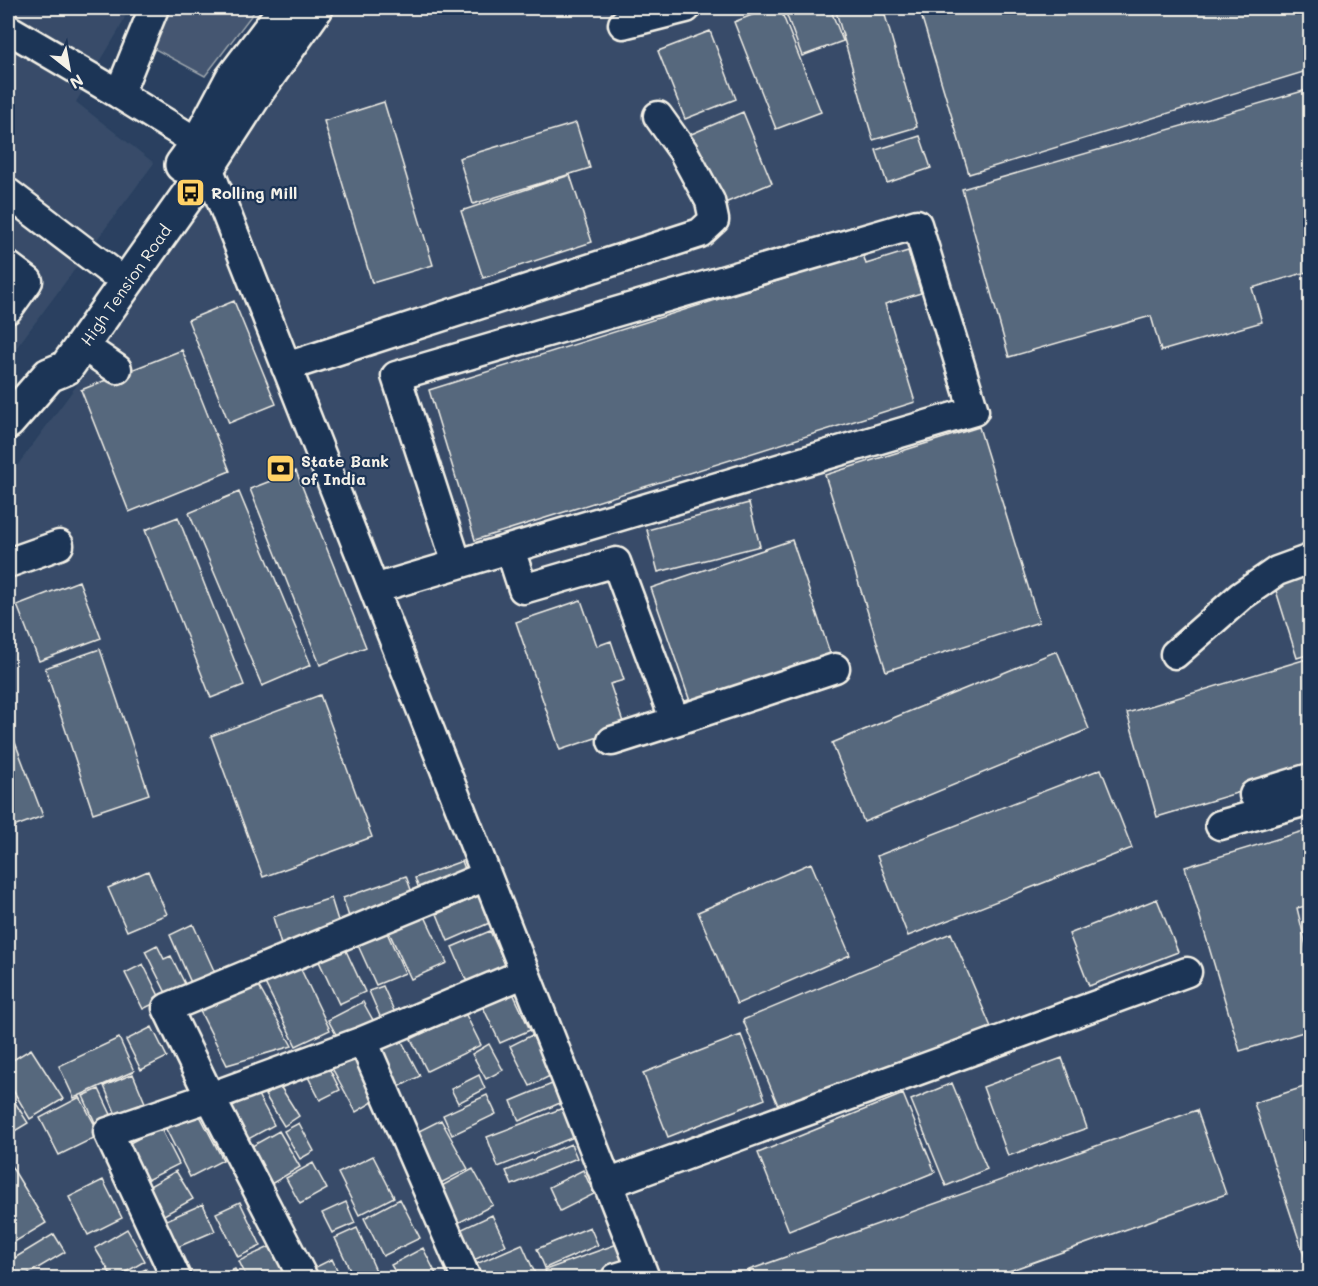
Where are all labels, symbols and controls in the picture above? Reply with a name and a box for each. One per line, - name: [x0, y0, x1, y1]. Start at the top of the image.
- north arrow: [39, 39, 99, 99]
- text: N: [66, 70, 88, 94]
- bus stop icon: Rolling Mill: [174, 176, 206, 208]
- place label: Rolling Mill: [211, 182, 297, 203]
- street label: High Tension Road: [75, 220, 175, 349]
- place label: State Bank of India: [301, 450, 389, 489]
- bank icon: State Bank of India: [264, 453, 296, 485]

